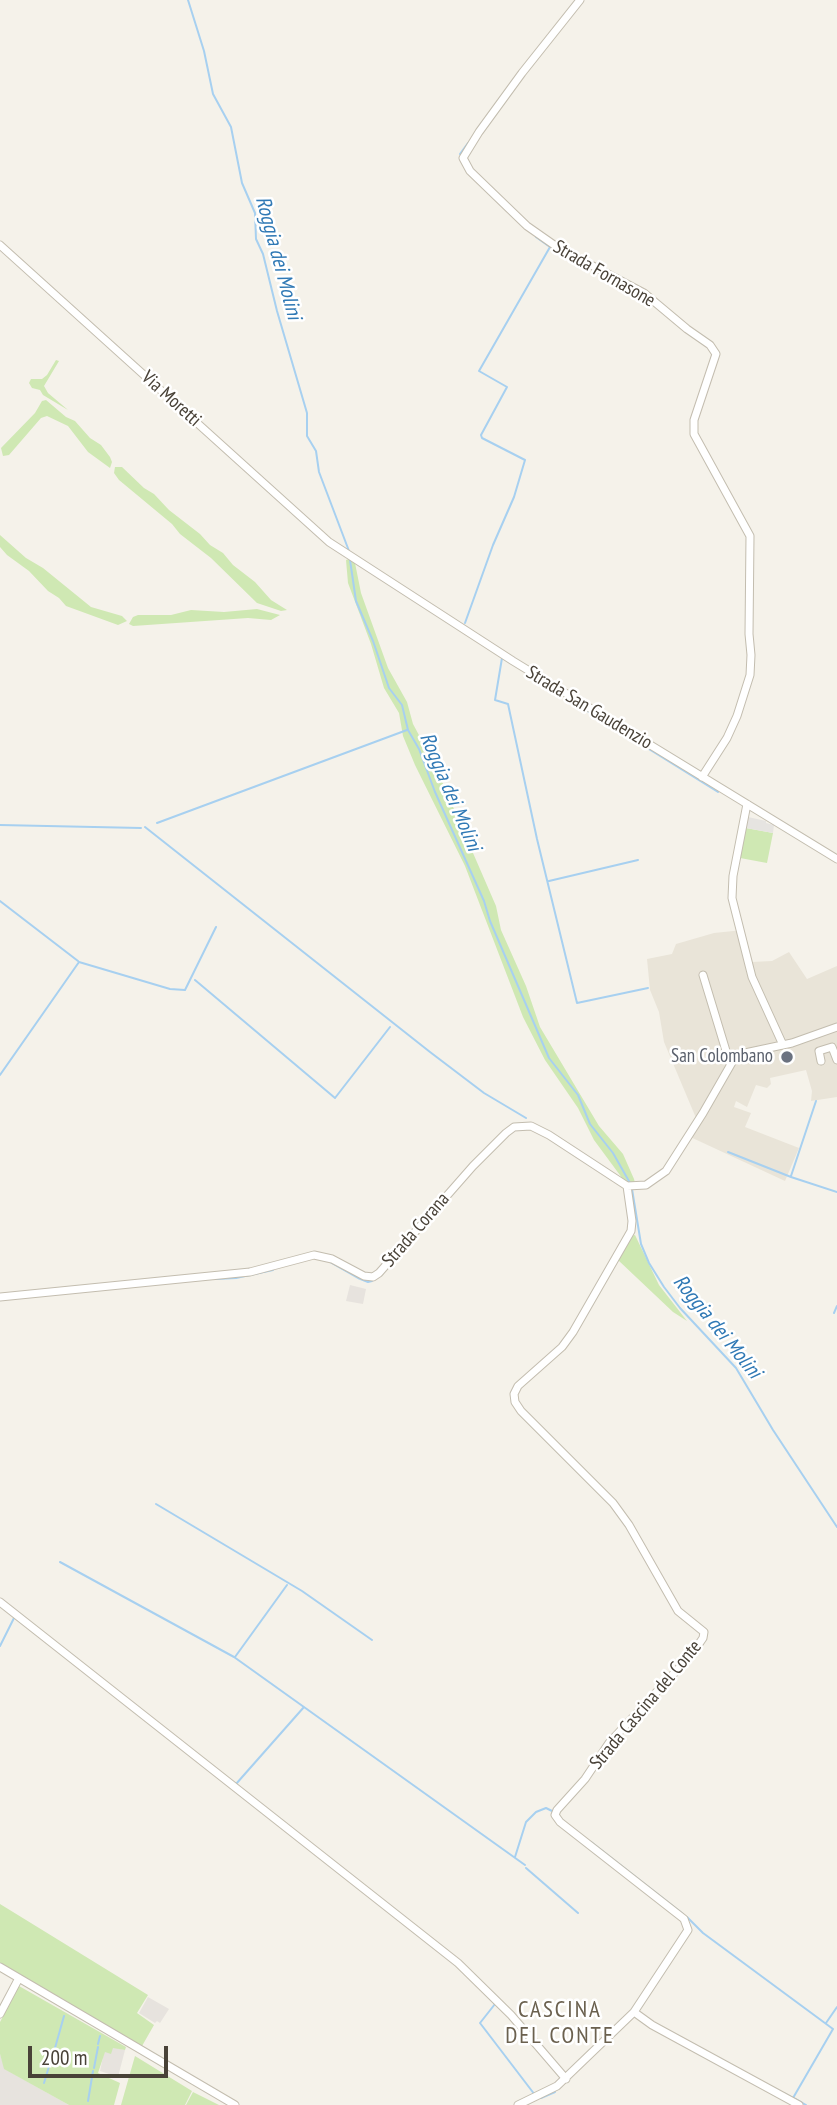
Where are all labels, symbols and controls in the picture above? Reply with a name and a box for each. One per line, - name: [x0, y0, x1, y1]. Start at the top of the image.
- water label: Roggia dei Molini: [249, 194, 307, 322]
- street label: Strada Fornasone: [549, 236, 659, 312]
- street label: Via Moretti: [136, 366, 206, 432]
- street label: Strada San Gaudenzio: [522, 661, 656, 755]
- water label: Roggia dei Molini: [414, 729, 486, 855]
- place label: San Colombano: [671, 1046, 773, 1068]
- marker: San Colombano: [779, 1049, 795, 1065]
- street label: Strada Corana: [377, 1188, 455, 1272]
- water label: Roggia dei Molini: [667, 1270, 767, 1384]
- street label: Strada Cascina del Conte: [585, 1636, 707, 1774]
- district label: CASCINA DEL CONTE: [506, 1996, 614, 2050]
- scale bar: [32, 2032, 172, 2076]
- text: 200 m: [41, 2044, 87, 2071]

